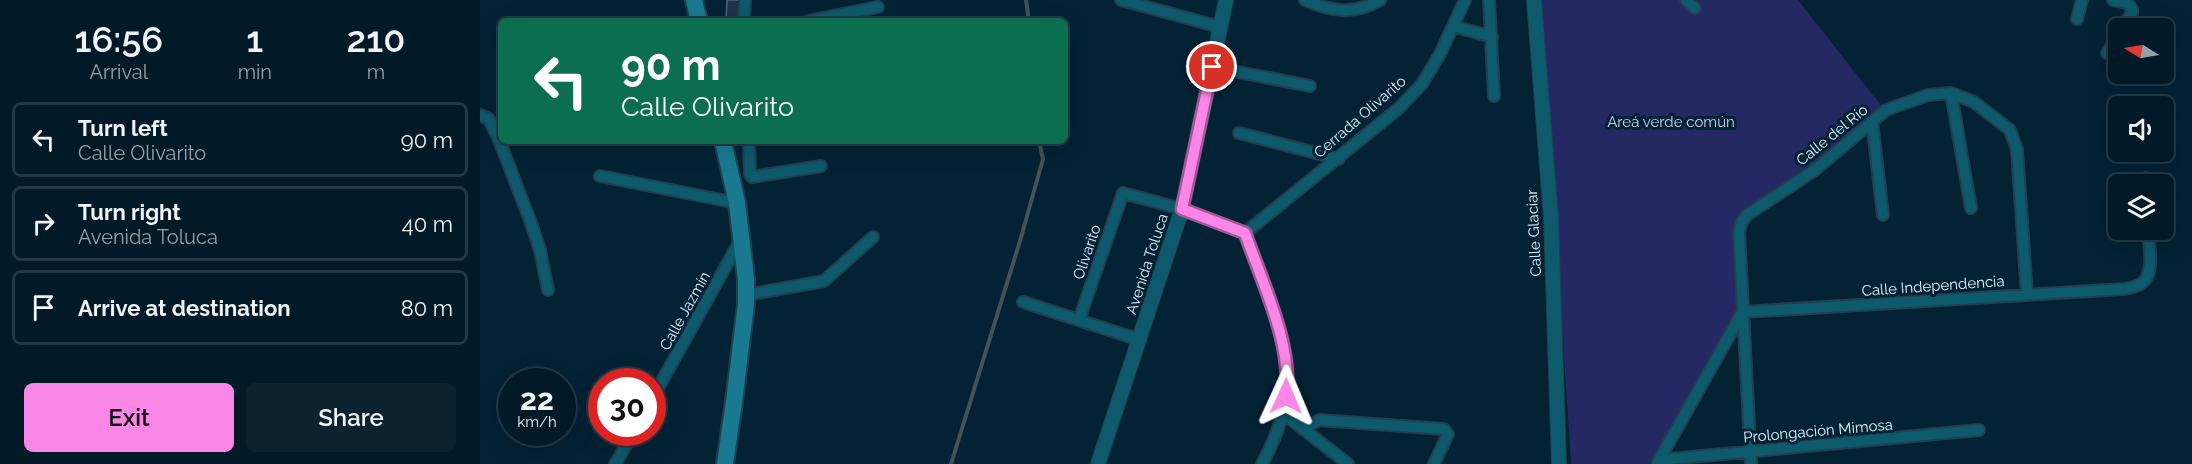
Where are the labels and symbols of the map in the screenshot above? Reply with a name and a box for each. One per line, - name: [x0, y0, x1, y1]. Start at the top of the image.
- north arrow: [2108, 18, 2174, 84]
- pin: [1186, 41, 1237, 92]
- street label: Cerrada Olivarito: [1310, 72, 1410, 162]
- street label: Calle del Río: [1793, 101, 1871, 169]
- park label: Areá verde común: [1607, 113, 1735, 131]
- street label: Calle Glaciar: [1523, 188, 1545, 277]
- street label: Avenida Toluca: [1122, 211, 1172, 317]
- street label: Olivarito: [1069, 222, 1105, 282]
- street label: Calle Jazmín: [656, 268, 714, 354]
- street label: Calle Independencia: [1861, 272, 2005, 300]
- position arrow: [1254, 364, 1318, 428]
- speed limit sign: 30: [588, 368, 666, 446]
- street label: Prolongación Mimosa: [1742, 415, 1894, 447]

